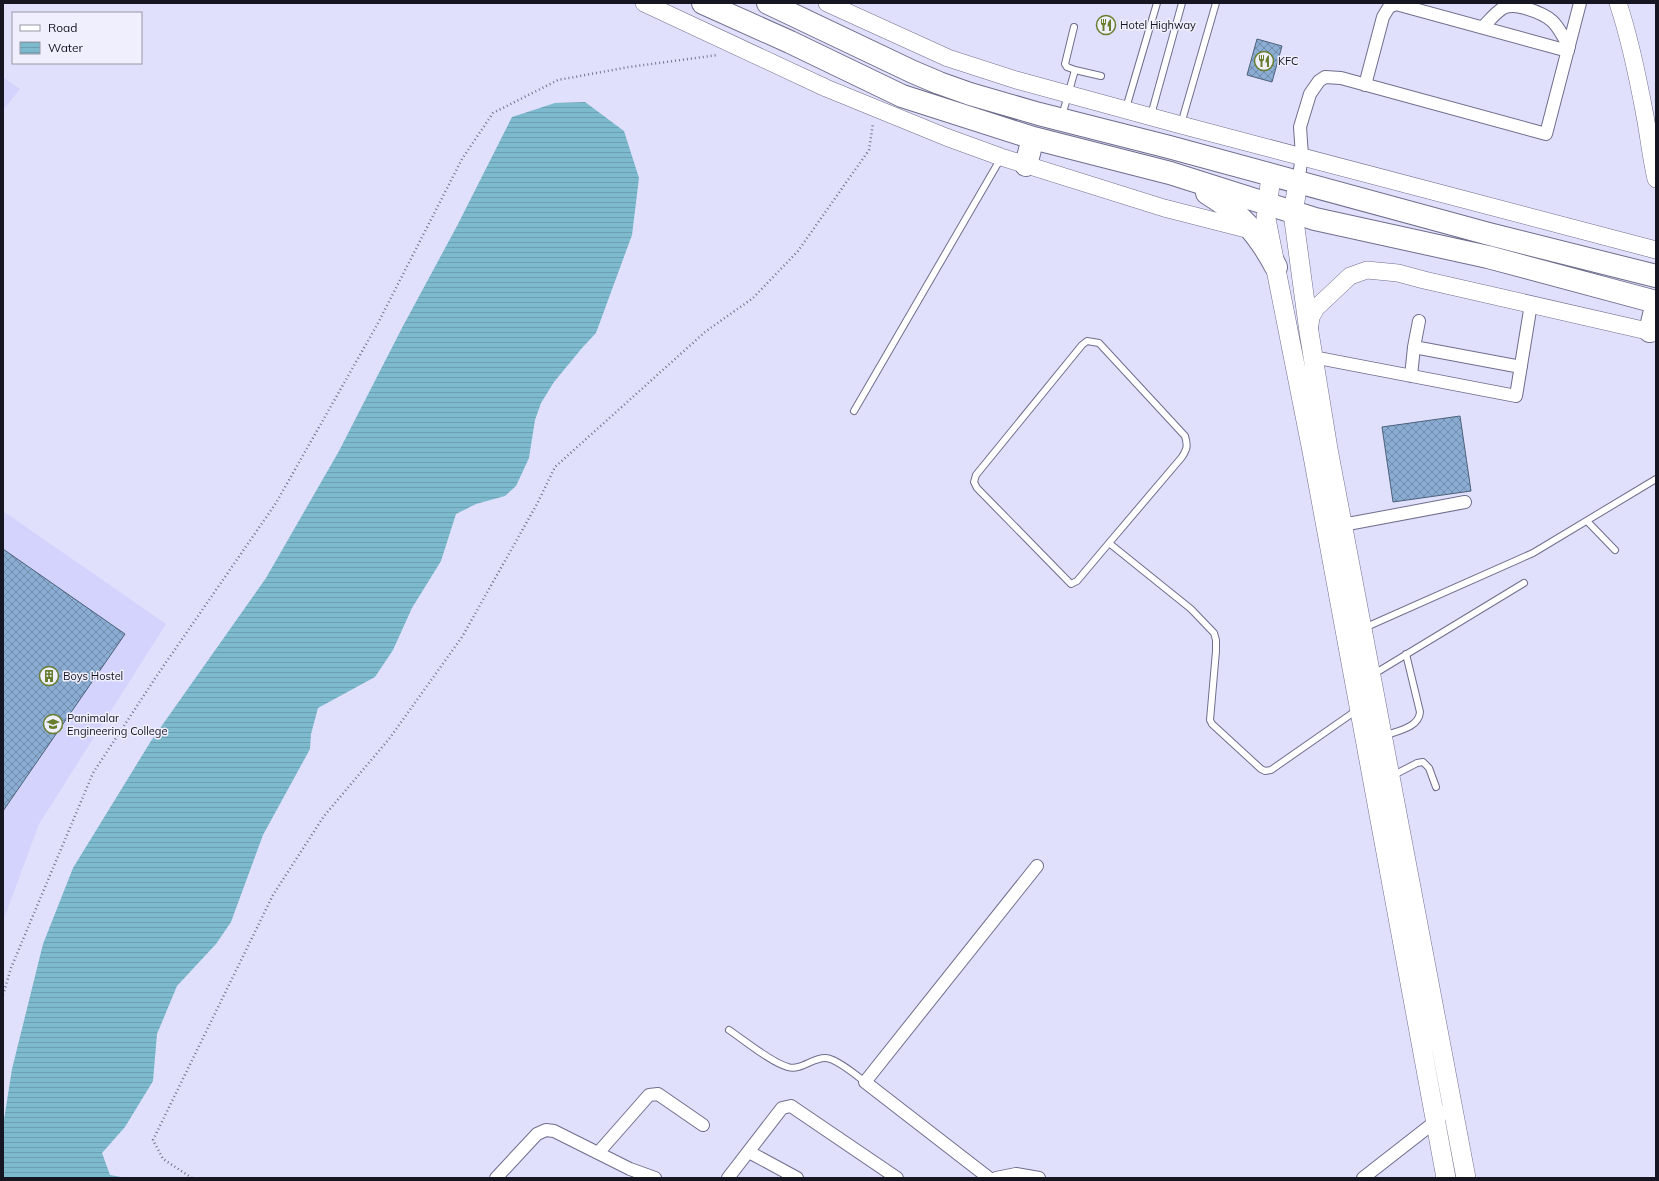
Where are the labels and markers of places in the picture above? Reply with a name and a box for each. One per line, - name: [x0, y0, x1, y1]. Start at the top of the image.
- restaurant icon: Hotel Highway: [1095, 14, 1117, 36]
- place label: Hotel Highway: [1120, 18, 1196, 32]
- restaurant icon: KFC: [1253, 50, 1275, 72]
- place label: KFC: [1278, 54, 1299, 68]
- building icon: Boys Hostel: [38, 665, 60, 687]
- place label: Boys Hostel: [63, 669, 123, 683]
- place label: Panimalar Engineering College: [67, 711, 167, 738]
- school or university icon: Panimalar Engineering College: [42, 713, 64, 735]

